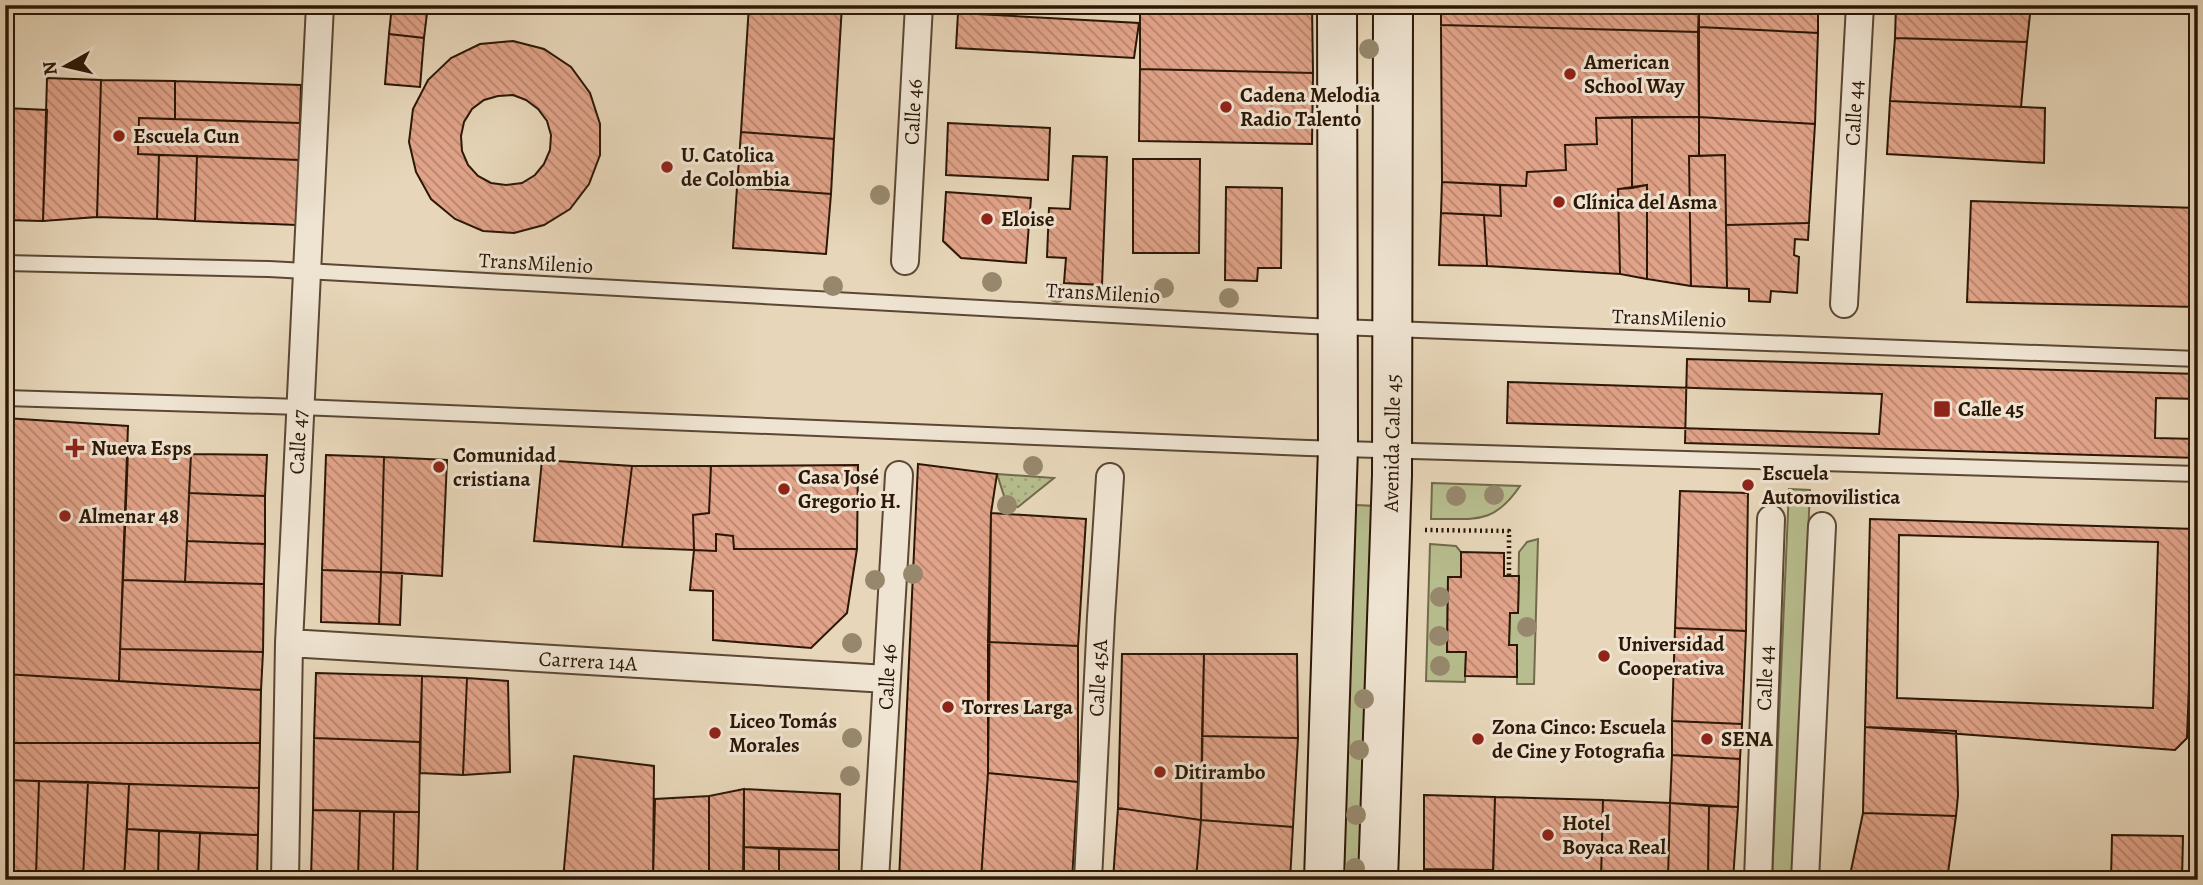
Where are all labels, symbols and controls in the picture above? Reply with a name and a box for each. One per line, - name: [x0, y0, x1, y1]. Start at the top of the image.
- north arrow: [32, 32, 102, 102]
- place label: American School Way: [1583, 48, 1686, 100]
- text: N: [36, 59, 64, 77]
- marker: American School Way: [1562, 66, 1578, 82]
- street label: Calle 46: [897, 78, 929, 146]
- street label: Calle 44: [1838, 79, 1870, 147]
- place label: Cadena Melodia Radio Talento: [1240, 81, 1381, 133]
- marker: Cadena Melodia Radio Talento: [1218, 99, 1234, 115]
- place label: Escuela Cun: [133, 122, 240, 150]
- marker: Escuela Cun: [111, 128, 127, 144]
- place label: U. Catolica de Colombia: [681, 141, 791, 193]
- marker: U. Catolica de Colombia: [659, 159, 675, 175]
- place label: Clínica del Asma: [1573, 188, 1719, 216]
- marker: Clínica del Asma: [1551, 194, 1567, 210]
- place label: Eloise: [1001, 205, 1055, 233]
- marker: Eloise: [979, 211, 995, 227]
- street label: TransMilenio: [478, 246, 594, 280]
- street label: TransMilenio: [1045, 276, 1161, 310]
- street label: TransMilenio: [1611, 302, 1727, 334]
- street label: Avenida Calle 45: [1377, 374, 1407, 513]
- place label: Calle 45: [1958, 395, 2024, 423]
- marker: Calle 45: [1932, 399, 1952, 419]
- street label: Calle 47: [282, 409, 314, 475]
- place label: Nueva Esps: [91, 434, 192, 462]
- marker: Nueva Esps: [65, 438, 85, 458]
- place label: Comunidad cristiana: [453, 441, 557, 493]
- marker: Comunidad cristiana: [431, 459, 447, 475]
- place label: Escuela Automovilistica: [1761, 459, 1901, 511]
- place label: Casa José Gregorio H.: [798, 463, 901, 515]
- marker: Escuela Automovilistica: [1740, 477, 1756, 493]
- marker: Casa José Gregorio H.: [776, 481, 792, 497]
- place label: Almenar 48: [78, 502, 179, 530]
- marker: Almenar 48: [57, 508, 73, 524]
- place label: Universidad Cooperativa: [1618, 630, 1725, 682]
- street label: Calle 45A: [1082, 638, 1114, 717]
- street label: Calle 46: [871, 643, 903, 711]
- street label: Carrera 14A: [538, 644, 639, 678]
- street label: Calle 44: [1750, 645, 1780, 711]
- marker: Universidad Cooperativa: [1596, 648, 1612, 664]
- place label: Torres Larga: [962, 693, 1074, 721]
- marker: Torres Larga: [940, 699, 956, 715]
- place label: Liceo Tomás Morales: [729, 707, 837, 759]
- place label: Zona Cinco: Escuela de Cine y Fotografia: [1492, 713, 1667, 765]
- marker: Liceo Tomás Morales: [707, 725, 723, 741]
- place label: SENA: [1721, 725, 1774, 753]
- marker: Zona Cinco: Escuela de Cine y Fotografia: [1470, 731, 1486, 747]
- marker: SENA: [1699, 731, 1715, 747]
- place label: Ditirambo: [1174, 758, 1266, 786]
- marker: Ditirambo: [1152, 764, 1168, 780]
- place label: Hotel Boyaca Real: [1562, 809, 1667, 861]
- marker: Hotel Boyaca Real: [1540, 827, 1556, 843]

